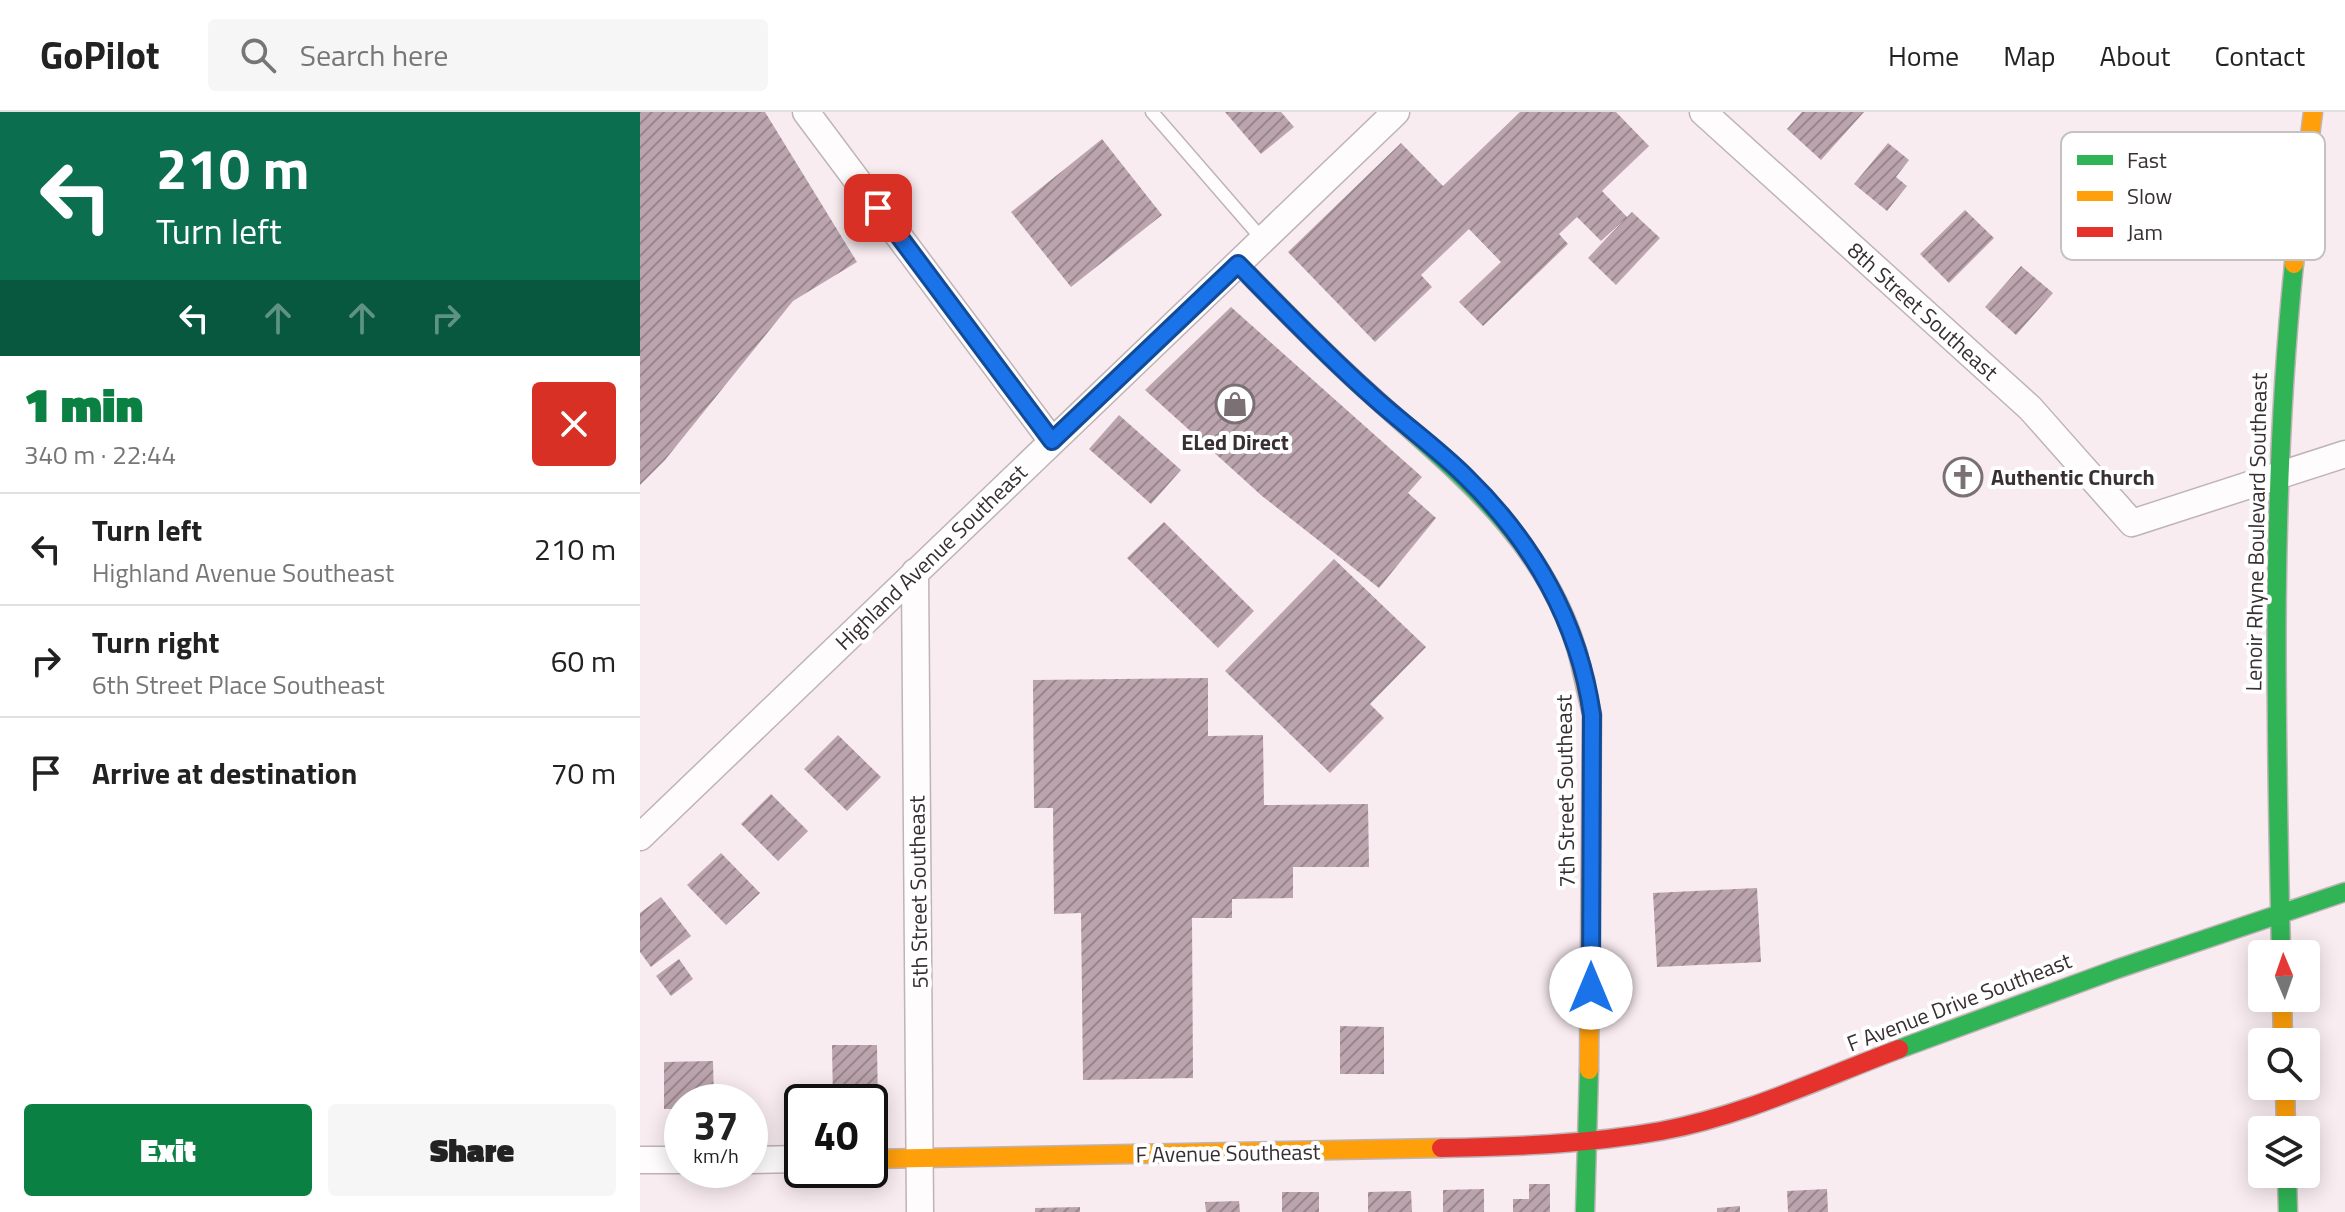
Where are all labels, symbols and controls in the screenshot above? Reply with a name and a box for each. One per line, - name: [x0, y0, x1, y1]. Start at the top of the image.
- search box: [208, 19, 768, 91]
- text: GoPilot: [40, 26, 160, 84]
- text: Search here: [300, 32, 449, 78]
- icon: search: [236, 33, 280, 77]
- text: Home: [1888, 34, 1959, 77]
- text: Map: [2003, 34, 2056, 77]
- text: About: [2100, 34, 2170, 77]
- text: Contact: [2214, 34, 2305, 77]
- text: 210 m: [156, 126, 309, 211]
- legend: [2061, 132, 2325, 260]
- text: Fast: [2127, 143, 2167, 177]
- icon: left: [24, 144, 128, 248]
- pin: [844, 174, 912, 242]
- text: Slow: [2127, 179, 2173, 213]
- icon: arrive: [856, 186, 900, 230]
- text: Turn left: [156, 203, 282, 258]
- text: Jam: [2127, 215, 2163, 249]
- street label: 8th Street Southeast: [1840, 234, 2006, 388]
- icon: left: [172, 296, 216, 340]
- icon: ahead: [256, 296, 300, 340]
- icon: ahead: [340, 296, 384, 340]
- icon: right: [424, 296, 468, 340]
- text: 1 min: [24, 368, 143, 441]
- street label: Lenoir Rhyne Boulevard Southeast: [2236, 372, 2276, 692]
- button: close: [532, 382, 616, 466]
- shop icon: ELed Direct: [1214, 383, 1256, 425]
- place label: ELed Direct: [1181, 425, 1289, 459]
- text: 340 m · 22:44: [24, 435, 176, 474]
- street label: Highland Avenue Southeast: [827, 456, 1035, 658]
- church icon: Authentic Church: [1942, 456, 1984, 498]
- place label: Authentic Church: [1991, 460, 2155, 494]
- text: Turn left: [92, 507, 202, 553]
- text: 210 m: [534, 526, 616, 572]
- icon: left: [24, 527, 68, 571]
- text: Highland Avenue Southeast: [92, 553, 394, 592]
- text: Turn right: [92, 619, 220, 665]
- text: 60 m: [551, 638, 616, 684]
- icon: right: [24, 639, 68, 683]
- text: 6th Street Place Southeast: [92, 665, 385, 704]
- street label: 7th Street Southeast: [1546, 694, 1584, 888]
- text: Arrive at destination: [92, 750, 357, 796]
- text: 70 m: [551, 750, 616, 796]
- icon: arrive: [24, 751, 68, 795]
- street label: 5th Street Southeast: [899, 795, 937, 989]
- north arrow: [2248, 940, 2320, 1012]
- map controls: [2248, 940, 2320, 1188]
- street label: F Avenue Drive Southeast: [1842, 943, 2076, 1060]
- position arrow: [1549, 946, 1633, 1030]
- button: search: [2248, 1028, 2320, 1100]
- speed limit sign: 40: [784, 1084, 888, 1188]
- text: 37: [694, 1095, 738, 1156]
- button: Exit: [24, 1104, 312, 1196]
- button: Share: [328, 1104, 616, 1196]
- button: layers: [2248, 1116, 2320, 1188]
- street label: F Avenue Southeast: [1135, 1134, 1321, 1172]
- text: km/h: [693, 1140, 739, 1171]

